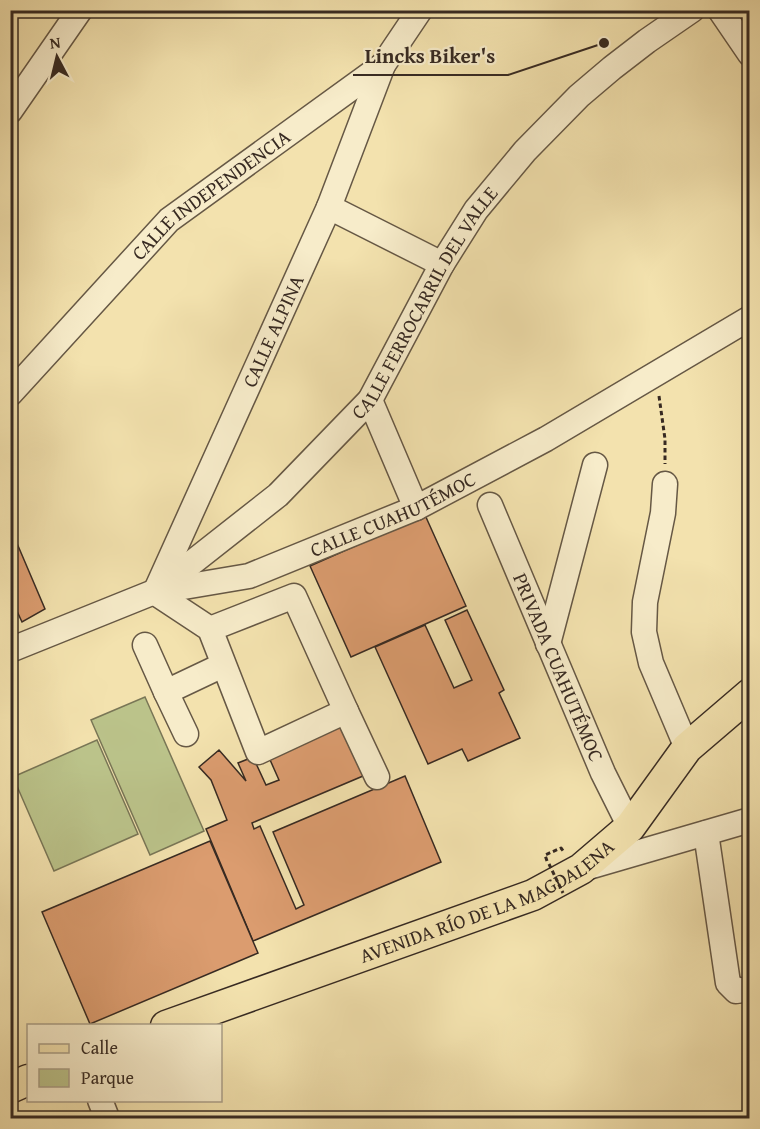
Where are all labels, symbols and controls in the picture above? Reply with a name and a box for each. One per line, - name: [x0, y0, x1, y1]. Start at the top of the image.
- north arrow: [27, 27, 87, 87]
- text: N: [48, 30, 62, 55]
- callout: Lincks Biker's: [353, 36, 508, 75]
- text: Lincks Biker's: [365, 40, 495, 71]
- street label: CALLE INDEPENDENCIA: [124, 122, 296, 266]
- street label: CALLE FERROCARRIL DEL VALLE: [344, 180, 504, 425]
- street label: CALLE ALPINA: [235, 270, 311, 392]
- street label: CALLE CUAHUTÉMOC: [305, 464, 481, 564]
- street label: PRIVADA CUAHUTÉMOC: [506, 568, 612, 766]
- street label: AVENIDA RÍO DE LA MAGDALENA: [355, 832, 620, 970]
- legend: [27, 1024, 222, 1102]
- text: Calle: [81, 1034, 118, 1061]
- text: Parque: [81, 1064, 134, 1091]

